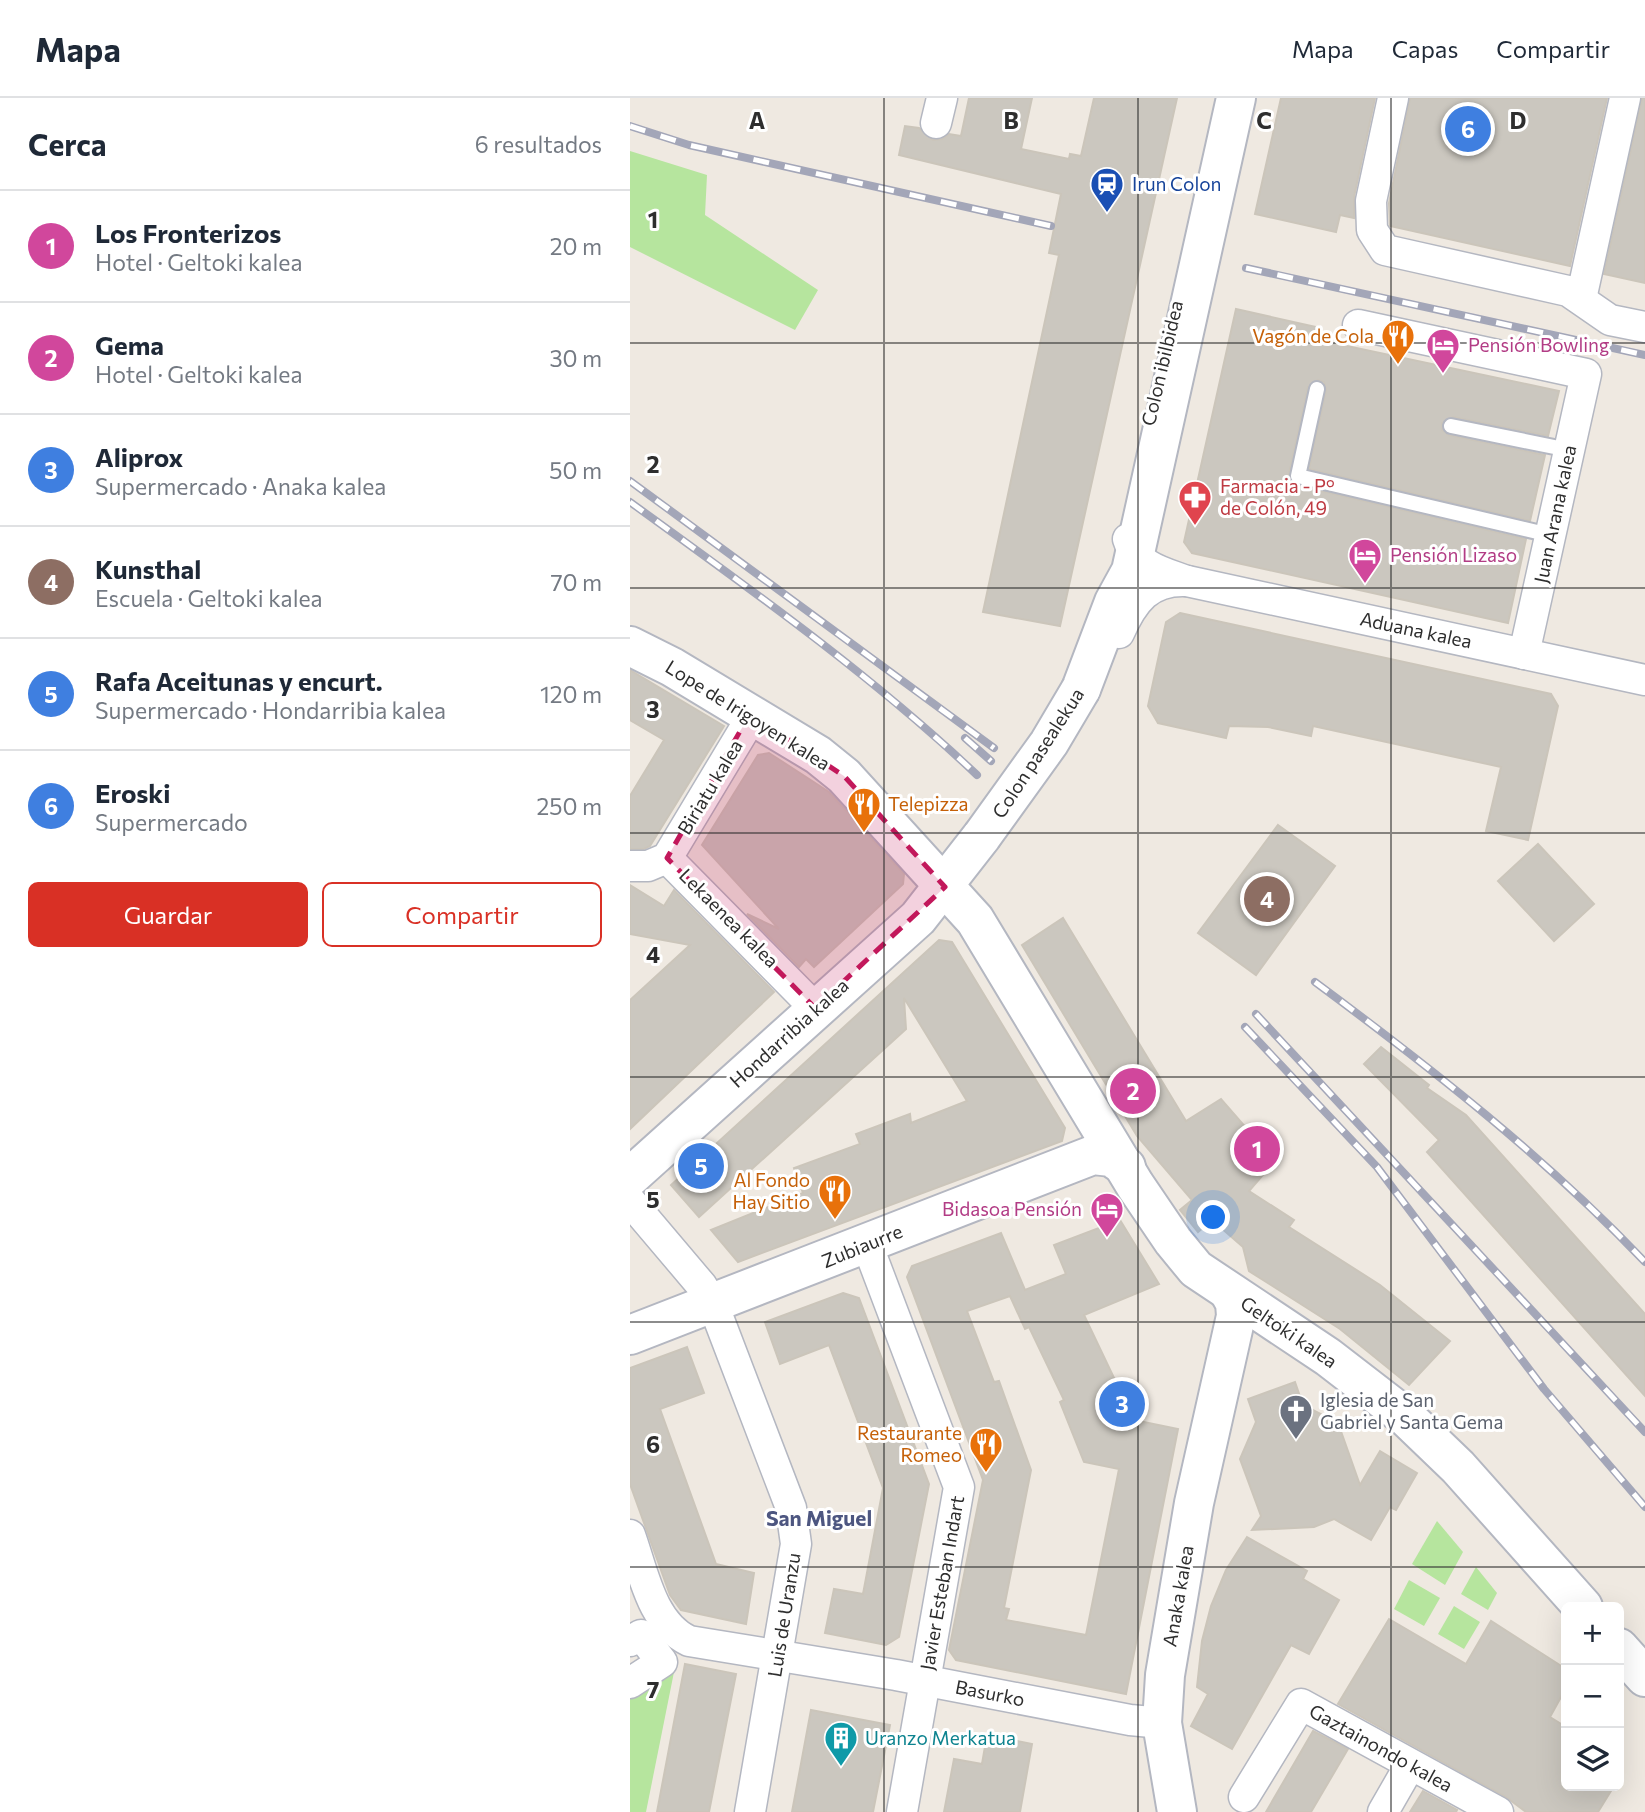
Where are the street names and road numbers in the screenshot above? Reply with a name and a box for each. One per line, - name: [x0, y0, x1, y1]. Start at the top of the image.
- street label: Colon ibilbidea: [1136, 298, 1187, 428]
- street label: Juan Arana kalea: [1529, 443, 1580, 585]
- street label: Aduana kalea: [1358, 606, 1474, 653]
- street label: Lope de Irigoyen kalea: [662, 655, 835, 775]
- street label: Colon pasealekua: [987, 683, 1088, 822]
- street label: Biriatu kalea: [672, 735, 747, 838]
- street label: Lekaenea kalea: [675, 863, 784, 972]
- street label: Hondarribia kalea: [724, 973, 853, 1092]
- street label: Zubiaurre: [818, 1219, 905, 1272]
- street label: Geltoki kalea: [1237, 1291, 1342, 1372]
- street label: Javier Esteban Indart: [915, 1494, 968, 1672]
- street label: Anaka kalea: [1157, 1543, 1198, 1649]
- street label: Luis de Uranzu: [762, 1551, 805, 1679]
- street label: Basurko: [953, 1675, 1027, 1711]
- street label: Gaztainondo kalea: [1306, 1699, 1457, 1796]

